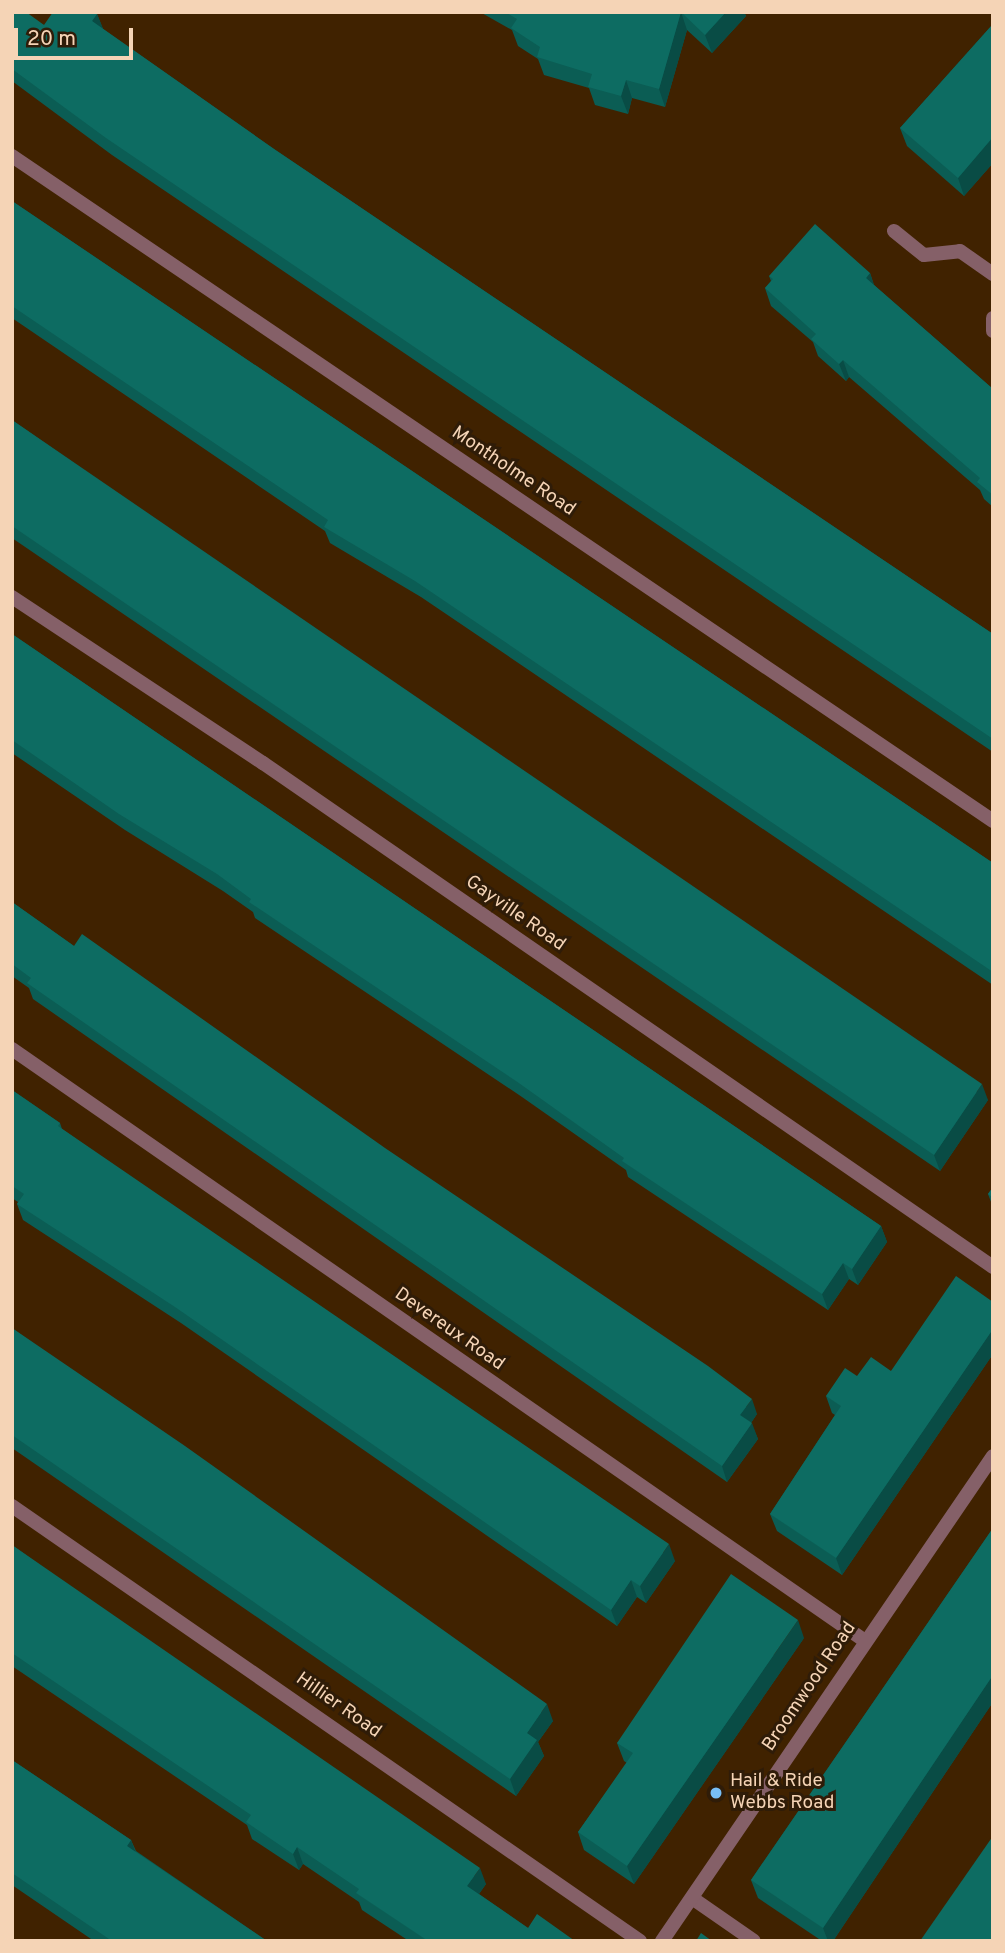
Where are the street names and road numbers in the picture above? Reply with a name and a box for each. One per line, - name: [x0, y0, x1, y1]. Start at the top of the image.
- street label: Montholme Road: [447, 422, 579, 522]
- street label: Gayville Road: [461, 871, 569, 957]
- street label: Devereux Road: [390, 1284, 508, 1376]
- street label: Broomwood Road: [758, 1618, 862, 1756]
- street label: Hillier Road: [291, 1668, 385, 1744]

